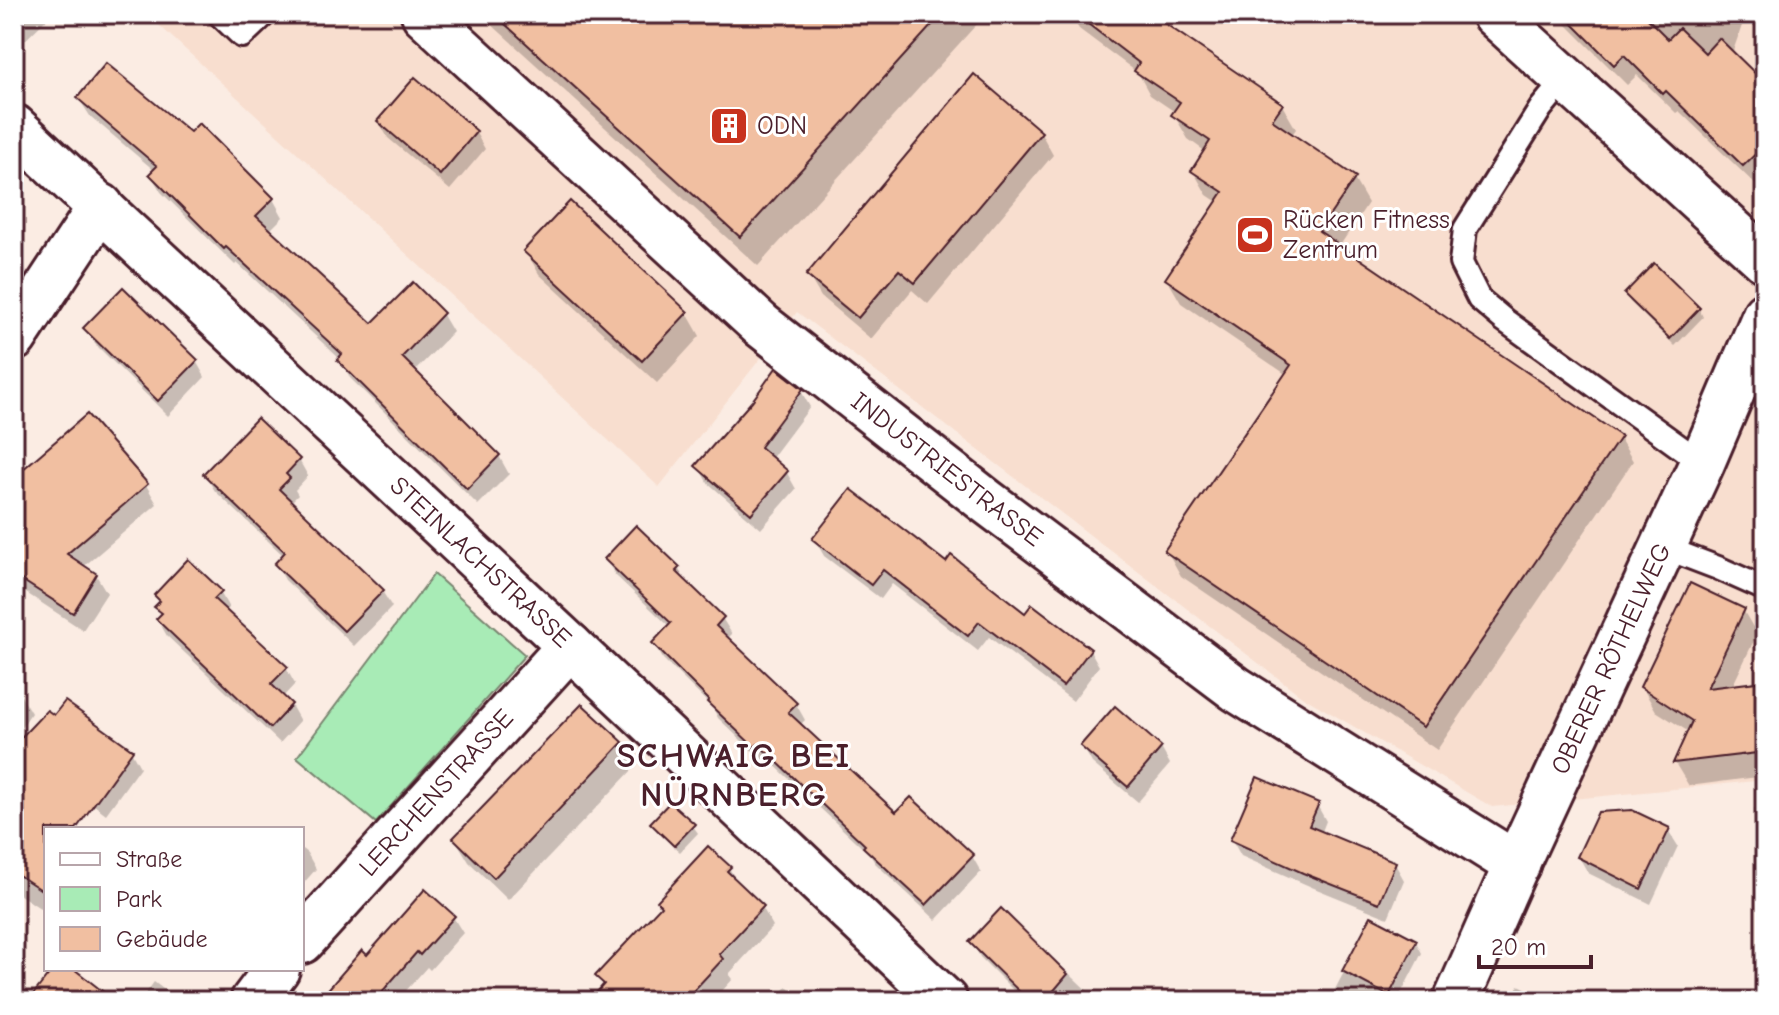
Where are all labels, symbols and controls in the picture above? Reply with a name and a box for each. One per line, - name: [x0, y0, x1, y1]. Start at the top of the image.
- building icon: ODN: [708, 105, 750, 147]
- place label: ODN: [757, 111, 807, 141]
- place label: Rücken Fitness Zentrum: [1283, 205, 1450, 265]
- sports icon: Rücken Fitness Zentrum: [1234, 214, 1276, 256]
- street label: INDUSTRIESTRASSE: [845, 386, 1048, 553]
- street label: STEINLACHSTRASSE: [384, 471, 577, 654]
- street label: OBERER RÖTHELWEG: [1545, 538, 1678, 779]
- street label: LERCHENSTRASSE: [353, 703, 520, 883]
- district label: SCHWAIG BEI NÜRNBERG: [617, 736, 851, 815]
- legend: [44, 827, 304, 971]
- text: Straße: [116, 845, 182, 873]
- text: Park: [116, 885, 162, 913]
- scale bar: [1479, 919, 1591, 969]
- text: Gebäude: [116, 925, 207, 953]
- text: 20 m: [1491, 933, 1546, 961]

